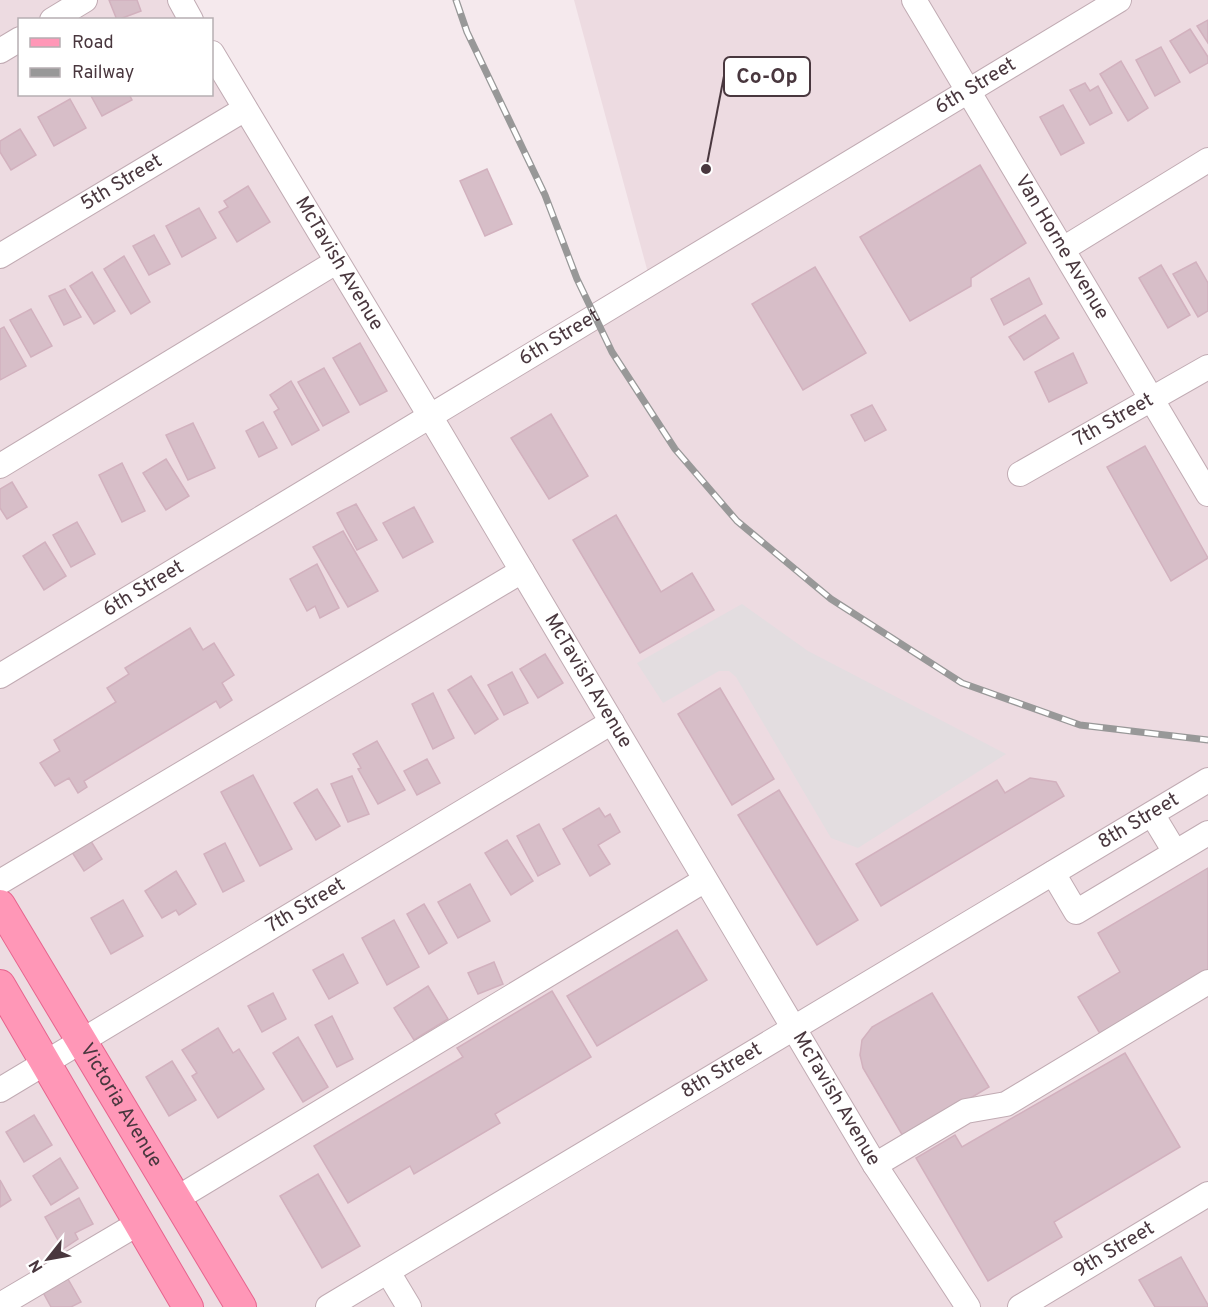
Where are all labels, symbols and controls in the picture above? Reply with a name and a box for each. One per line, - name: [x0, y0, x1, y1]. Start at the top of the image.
- legend: [18, 18, 213, 96]
- text: Road: [72, 32, 114, 55]
- street label: 6th Street: [930, 52, 1021, 121]
- callout: Co-Op: [724, 57, 810, 96]
- text: Railway: [72, 62, 134, 85]
- text: Co-Op: [736, 64, 798, 91]
- street label: 5th Street: [76, 148, 167, 217]
- street label: Van Horne Avenue: [1008, 170, 1114, 325]
- street label: McTavish Avenue: [288, 192, 389, 336]
- street label: 6th Street: [514, 303, 605, 372]
- street label: 7th Street: [1069, 388, 1159, 454]
- street label: 6th Street: [98, 555, 189, 624]
- street label: McTavish Avenue: [538, 609, 638, 753]
- street label: 8th Street: [1093, 787, 1184, 856]
- street label: 7th Street: [262, 872, 350, 940]
- street label: McTavish Avenue: [786, 1027, 886, 1171]
- street label: 8th Street: [676, 1037, 767, 1105]
- street label: Victoria Avenue: [73, 1039, 168, 1173]
- street label: 9th Street: [1069, 1216, 1160, 1285]
- north arrow: [18, 1229, 78, 1289]
- text: N: [25, 1256, 48, 1276]

